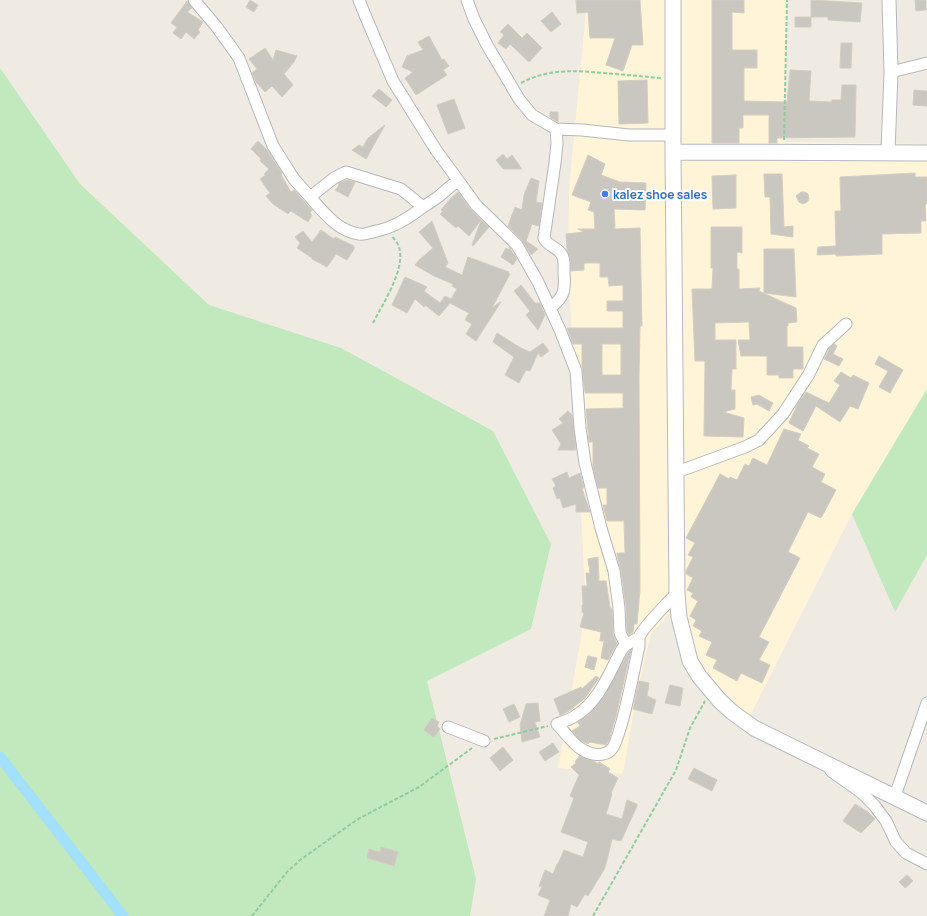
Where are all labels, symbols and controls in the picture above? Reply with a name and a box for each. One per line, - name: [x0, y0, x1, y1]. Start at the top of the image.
- place label: kalez shoe sales: [613, 186, 708, 203]
- marker: kalez shoe sales: [600, 189, 610, 199]

